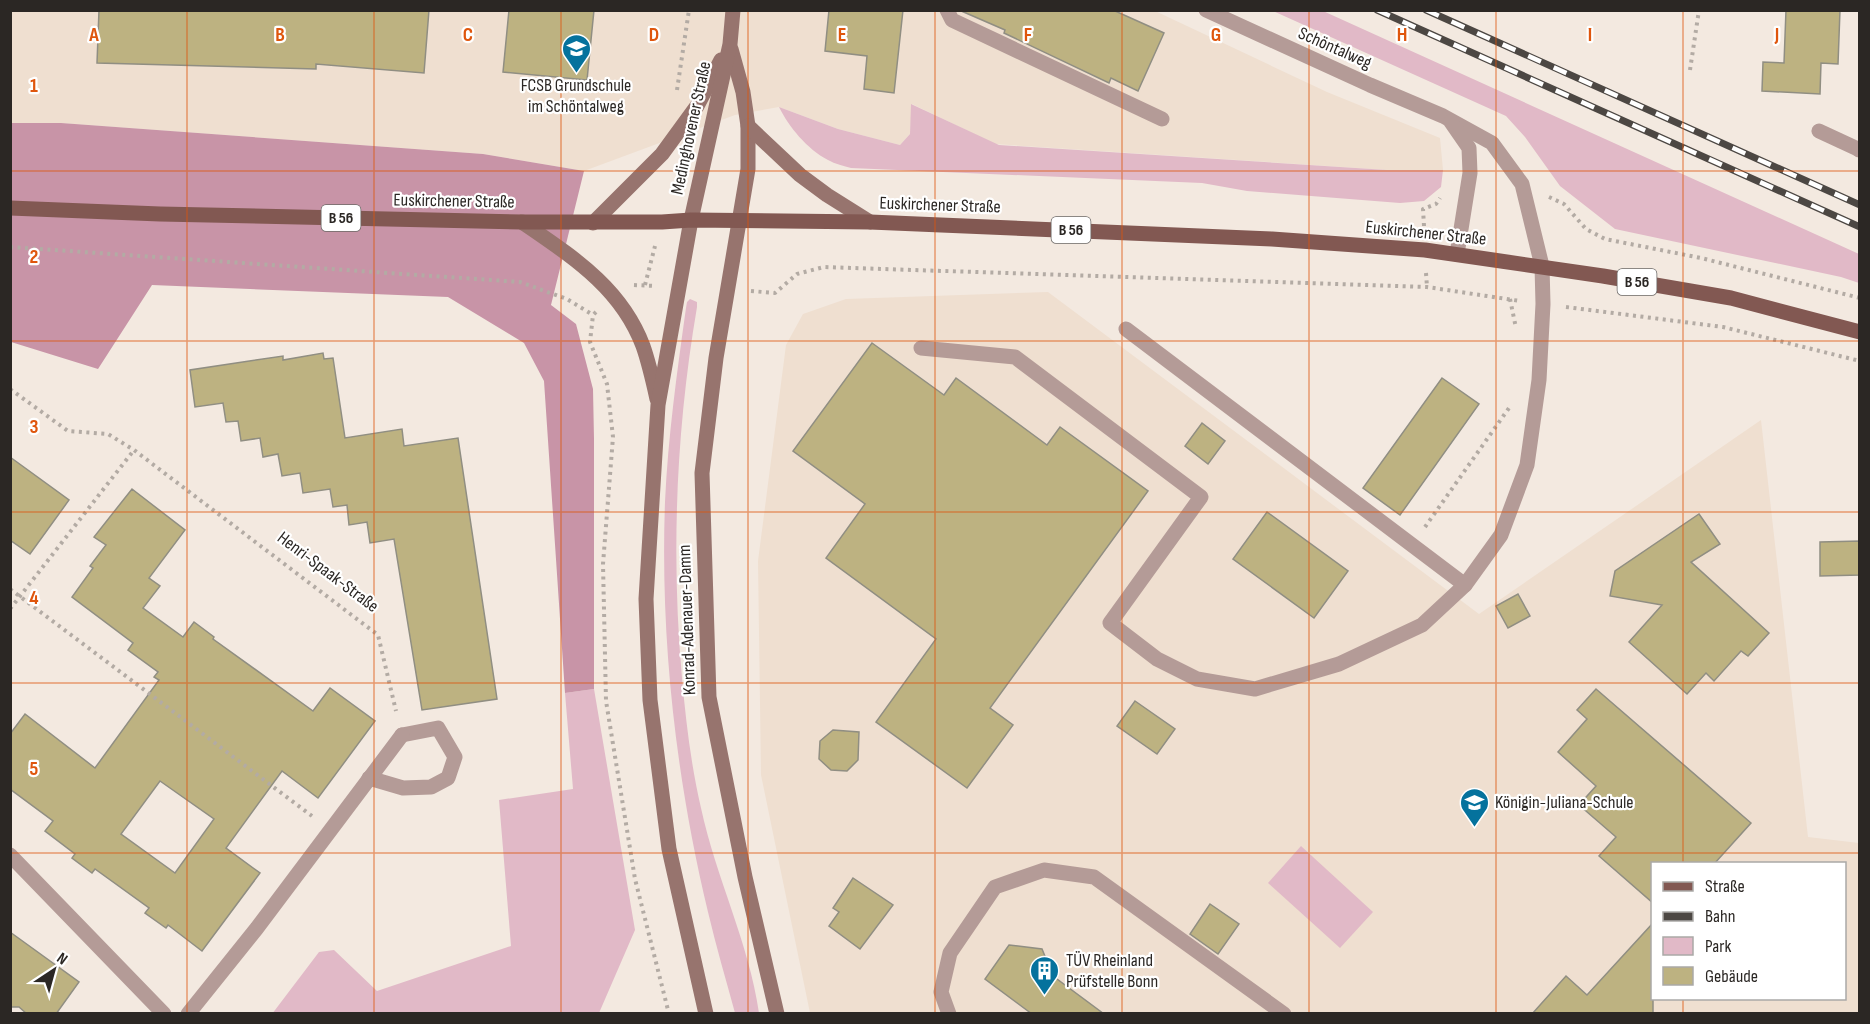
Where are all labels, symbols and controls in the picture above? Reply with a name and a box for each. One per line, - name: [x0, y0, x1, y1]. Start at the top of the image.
- text: A: [88, 23, 99, 47]
- text: B: [275, 23, 285, 47]
- text: C: [463, 23, 473, 47]
- text: D: [649, 23, 659, 47]
- text: E: [838, 23, 846, 47]
- text: F: [1024, 23, 1032, 47]
- text: G: [1211, 23, 1221, 47]
- street label: Schöntalweg: [1295, 23, 1375, 73]
- text: H: [1397, 23, 1407, 47]
- text: I: [1588, 23, 1592, 47]
- text: J: [1774, 23, 1779, 47]
- school or university icon: FCSB Grundschule im Schöntalweg: [560, 32, 592, 74]
- street label: Medinghovener Straße: [667, 60, 715, 196]
- text: 1: [30, 74, 38, 98]
- place label: FCSB Grundschule im Schöntalweg: [521, 75, 631, 117]
- street label: Euskirchener Straße: [393, 189, 515, 213]
- street label: Euskirchener Straße: [879, 192, 1001, 218]
- road number: B 56: [322, 205, 360, 231]
- street label: Euskirchener Straße: [1365, 216, 1487, 250]
- road number: B 56: [1052, 217, 1090, 243]
- text: 2: [30, 245, 38, 269]
- road number: B 56: [1618, 269, 1656, 295]
- text: 3: [30, 415, 39, 439]
- street label: Henri-Spaak-Straße: [273, 527, 383, 617]
- street label: Konrad-Adenauer-Damm: [674, 544, 700, 696]
- text: 4: [29, 586, 39, 610]
- text: 5: [30, 757, 39, 781]
- school or university icon: Königin-Juliana-Schule: [1458, 786, 1490, 828]
- place label: Königin-Juliana-Schule: [1495, 792, 1634, 813]
- legend: [1651, 862, 1846, 1000]
- text: Straße: [1705, 876, 1745, 897]
- text: Bahn: [1705, 906, 1735, 927]
- text: Park: [1705, 936, 1731, 957]
- north arrow: [24, 940, 84, 1000]
- text: N: [53, 949, 71, 969]
- place label: TÜV Rheinland Prüfstelle Bonn: [1066, 950, 1158, 992]
- building icon: TÜV Rheinland Prüfstelle Bonn: [1029, 954, 1061, 996]
- text: Gebäude: [1705, 966, 1758, 987]

